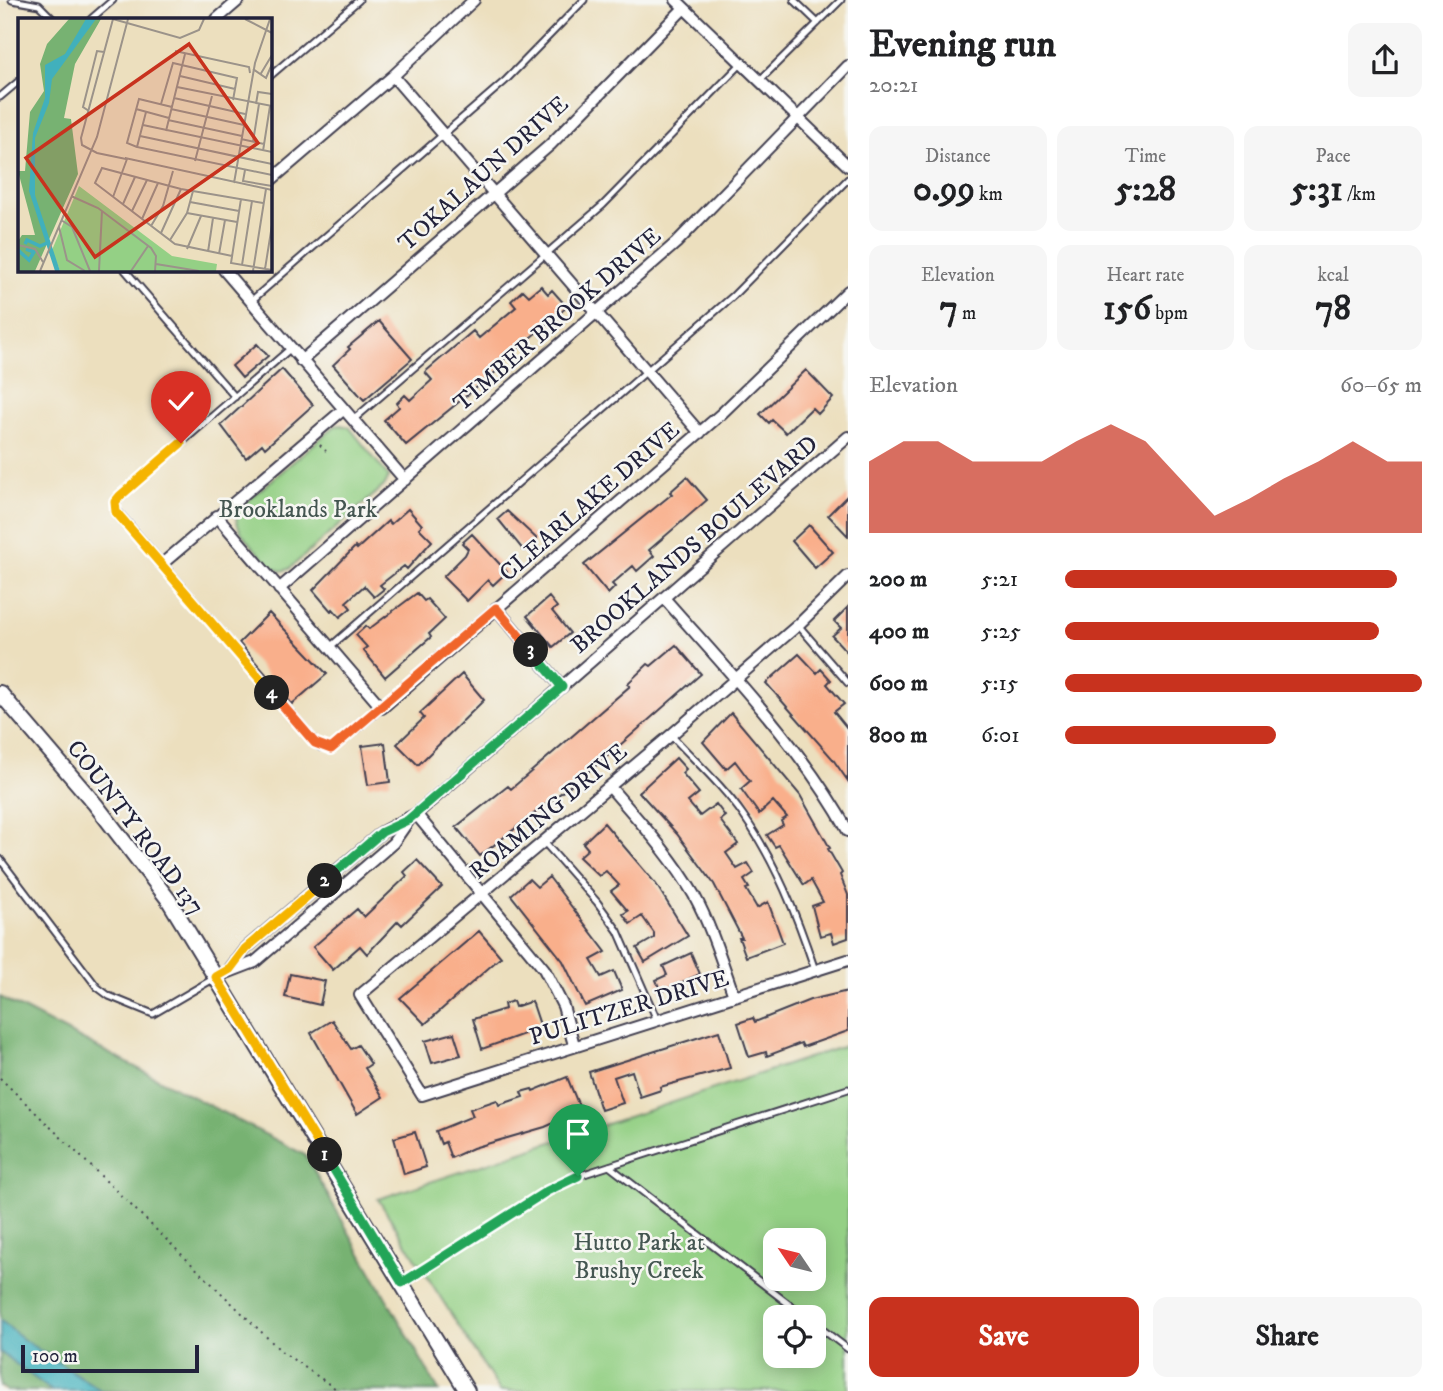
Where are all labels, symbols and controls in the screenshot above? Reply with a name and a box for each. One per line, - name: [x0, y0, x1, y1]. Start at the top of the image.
- inset map: [18, 18, 271, 271]
- text: Evening run: [869, 21, 1056, 69]
- button: share: [1348, 23, 1422, 97]
- text: 20:21: [869, 71, 918, 100]
- street label: TOKALAUN DRIVE: [392, 89, 575, 258]
- text: Distance: [925, 145, 991, 168]
- text: Time: [1125, 145, 1166, 168]
- text: Pace: [1316, 145, 1351, 168]
- text: 0.99: [913, 168, 975, 212]
- text: 5:28: [1115, 168, 1176, 212]
- text: 5:31: [1290, 168, 1343, 212]
- text: km: [975, 183, 1003, 206]
- text: /km: [1343, 183, 1376, 206]
- street label: TIMBER BROOK DRIVE: [448, 221, 668, 418]
- text: Elevation: [921, 264, 995, 287]
- text: Heart rate: [1107, 264, 1184, 287]
- text: kcal: [1318, 264, 1349, 287]
- text: 7: [939, 287, 958, 331]
- text: 156: [1103, 287, 1151, 331]
- text: 78: [1315, 287, 1351, 331]
- text: m: [958, 302, 976, 325]
- text: bpm: [1151, 302, 1188, 325]
- pin: [151, 371, 211, 443]
- text: Elevation: [869, 371, 958, 400]
- text: 60–65 m: [1340, 371, 1422, 400]
- icon: check: [162, 382, 200, 420]
- street label: CLEARLAKE DRIVE: [493, 415, 686, 588]
- street label: BROOKLANDS BOULEVARD: [565, 429, 824, 660]
- park label: Brooklands Park: [219, 495, 378, 525]
- text: 200 m: [869, 565, 927, 594]
- text: 5:21: [981, 565, 1018, 594]
- text: 400 m: [869, 617, 929, 646]
- text: 5:25: [981, 617, 1021, 646]
- pin: 3: [514, 632, 548, 668]
- text: 3: [527, 638, 534, 661]
- text: 600 m: [869, 669, 928, 698]
- text: 5:15: [981, 669, 1018, 698]
- pin: 4: [254, 676, 290, 710]
- text: 4: [266, 681, 277, 704]
- text: 800 m: [869, 721, 927, 750]
- text: 6:01: [981, 721, 1020, 750]
- street label: COUNTY ROAD 137: [60, 734, 211, 921]
- street label: ROAMING DRIVE: [464, 737, 634, 886]
- pin: 2: [308, 864, 342, 898]
- text: 2: [320, 869, 329, 892]
- street label: PULITZER DRIVE: [526, 963, 733, 1053]
- pin: [548, 1104, 608, 1176]
- icon: arrive: [559, 1115, 597, 1153]
- pin: 1: [308, 1138, 342, 1172]
- text: 1: [321, 1143, 328, 1166]
- park label: Hutto Park at Brushy Creek: [573, 1228, 705, 1286]
- north arrow: [763, 1228, 826, 1292]
- map controls: [763, 1228, 826, 1368]
- button: Save: [869, 1297, 1139, 1377]
- button: Share: [1153, 1297, 1422, 1377]
- button: locate: [763, 1305, 826, 1368]
- scale bar: [21, 1342, 200, 1374]
- text: 100 m: [32, 1345, 78, 1368]

